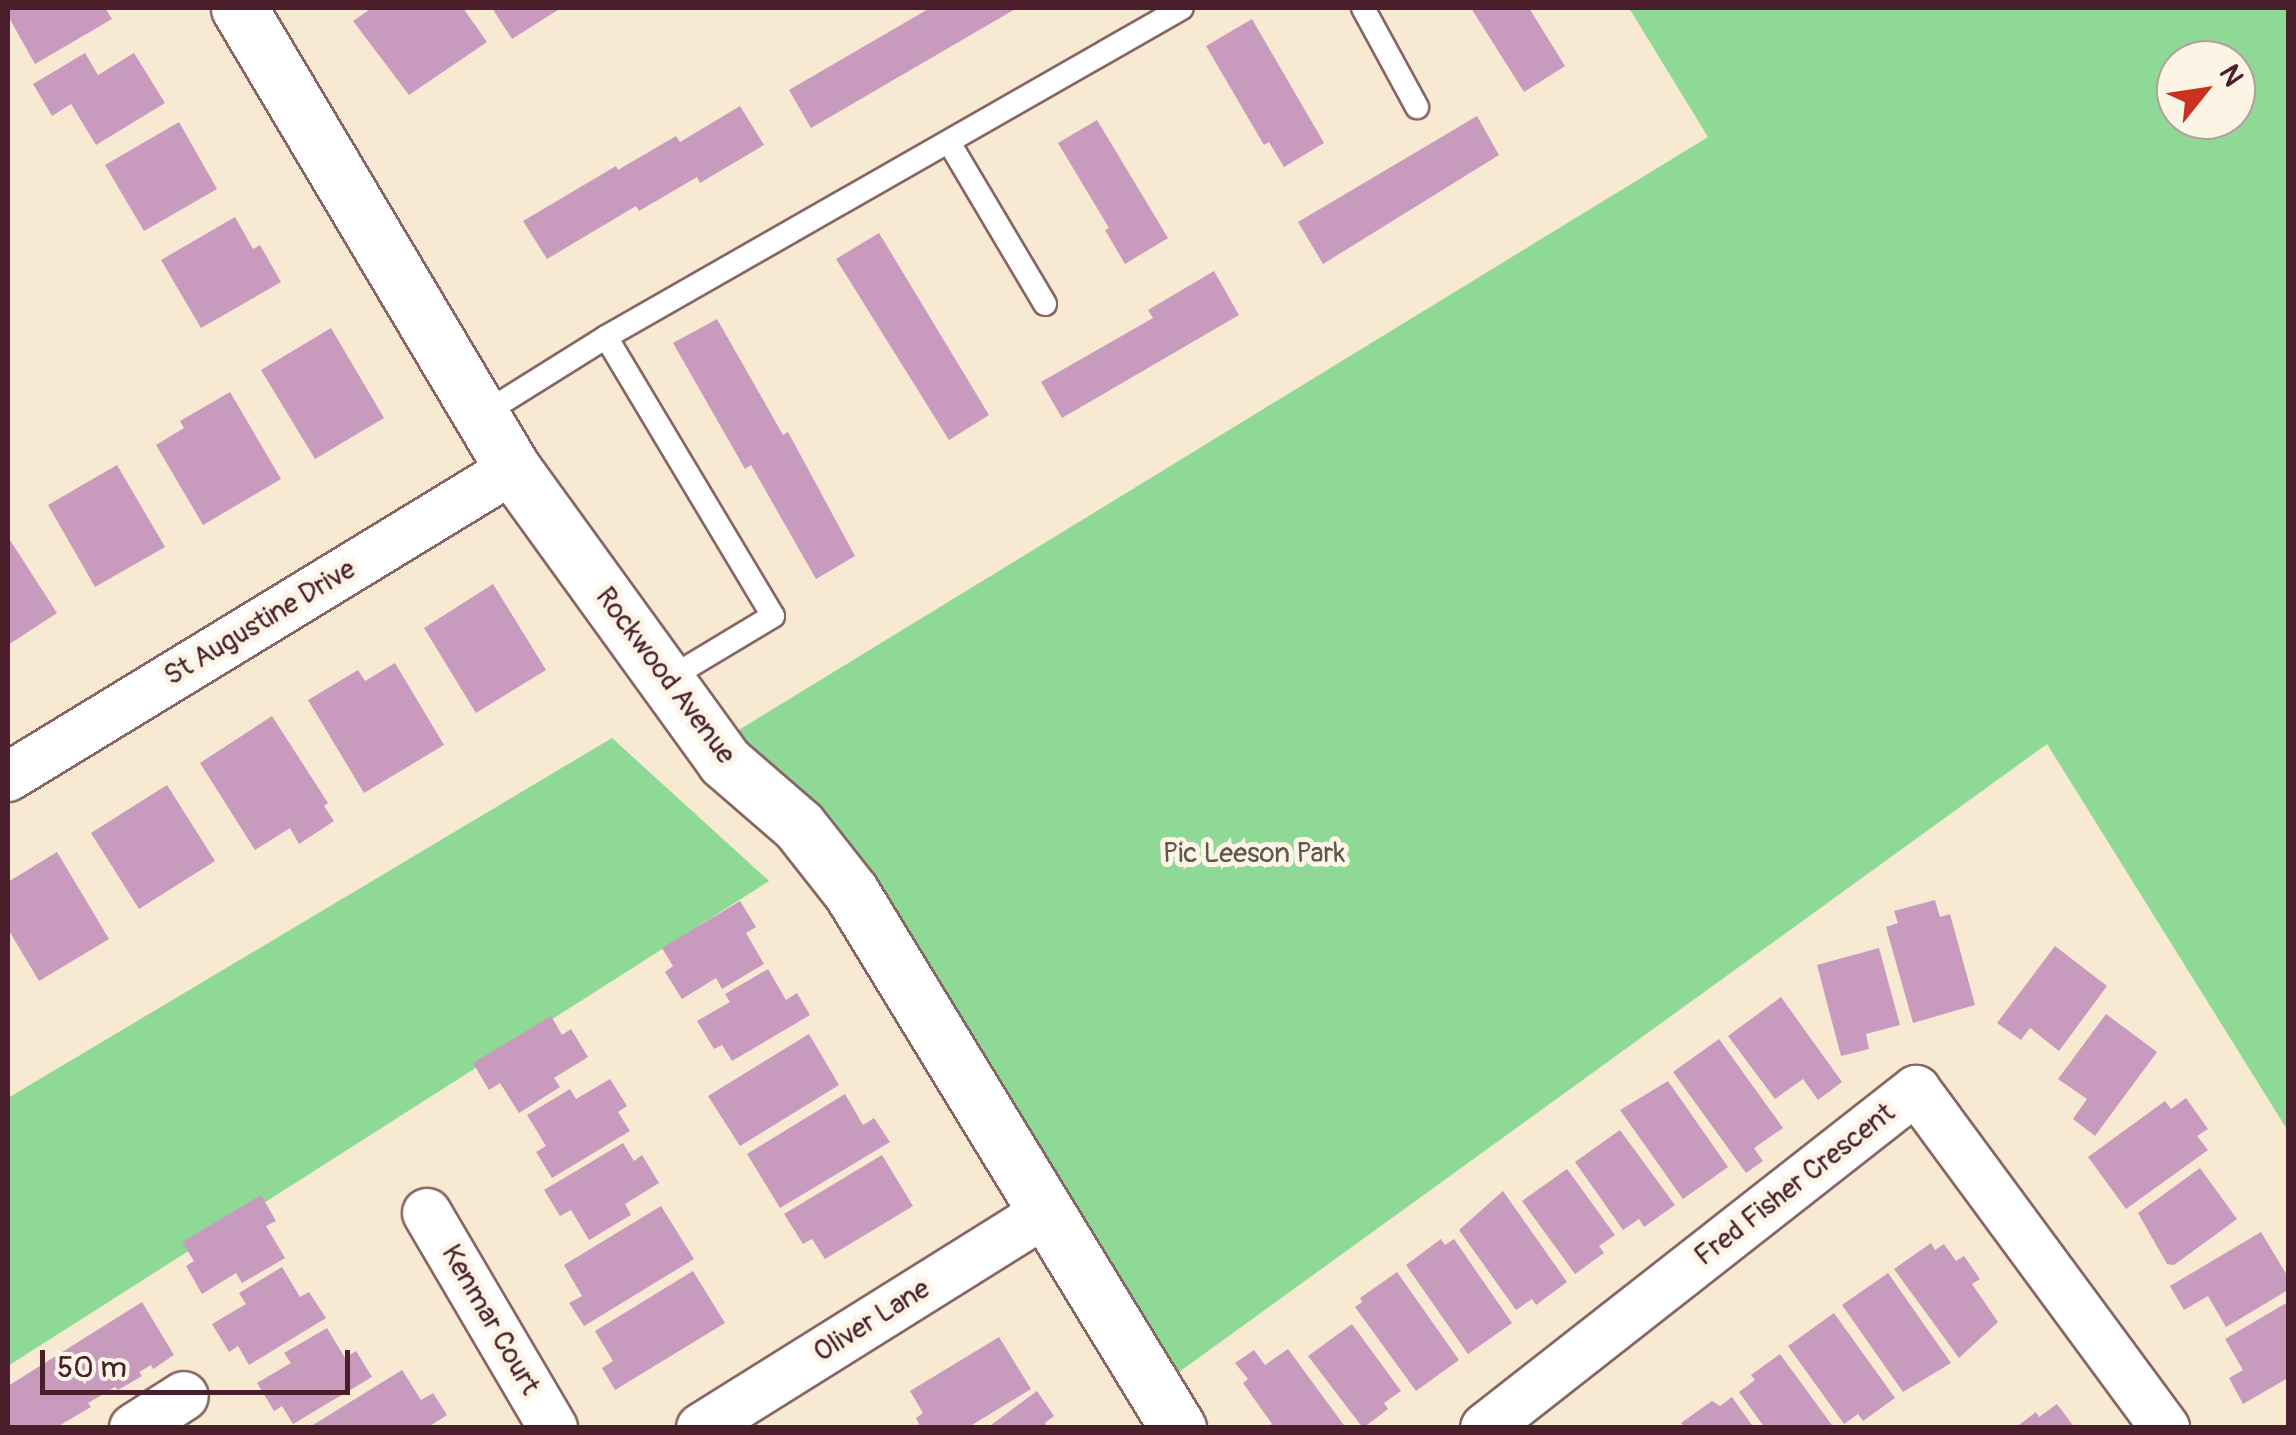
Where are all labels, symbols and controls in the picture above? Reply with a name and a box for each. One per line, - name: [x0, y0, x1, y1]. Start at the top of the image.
- north arrow: [2156, 40, 2256, 140]
- text: N: [2211, 59, 2251, 93]
- street label: St Augustine Drive: [158, 553, 362, 693]
- street label: Rockwood Avenue: [588, 581, 742, 771]
- park label: Pic Leeson Park: [1163, 837, 1345, 871]
- street label: Fred Fisher Crescent: [1688, 1096, 1902, 1274]
- street label: Kenmar Court: [434, 1239, 546, 1401]
- street label: Oliver Lane: [808, 1272, 936, 1370]
- scale bar: [45, 1330, 355, 1392]
- text: 50 m: [57, 1349, 127, 1386]

